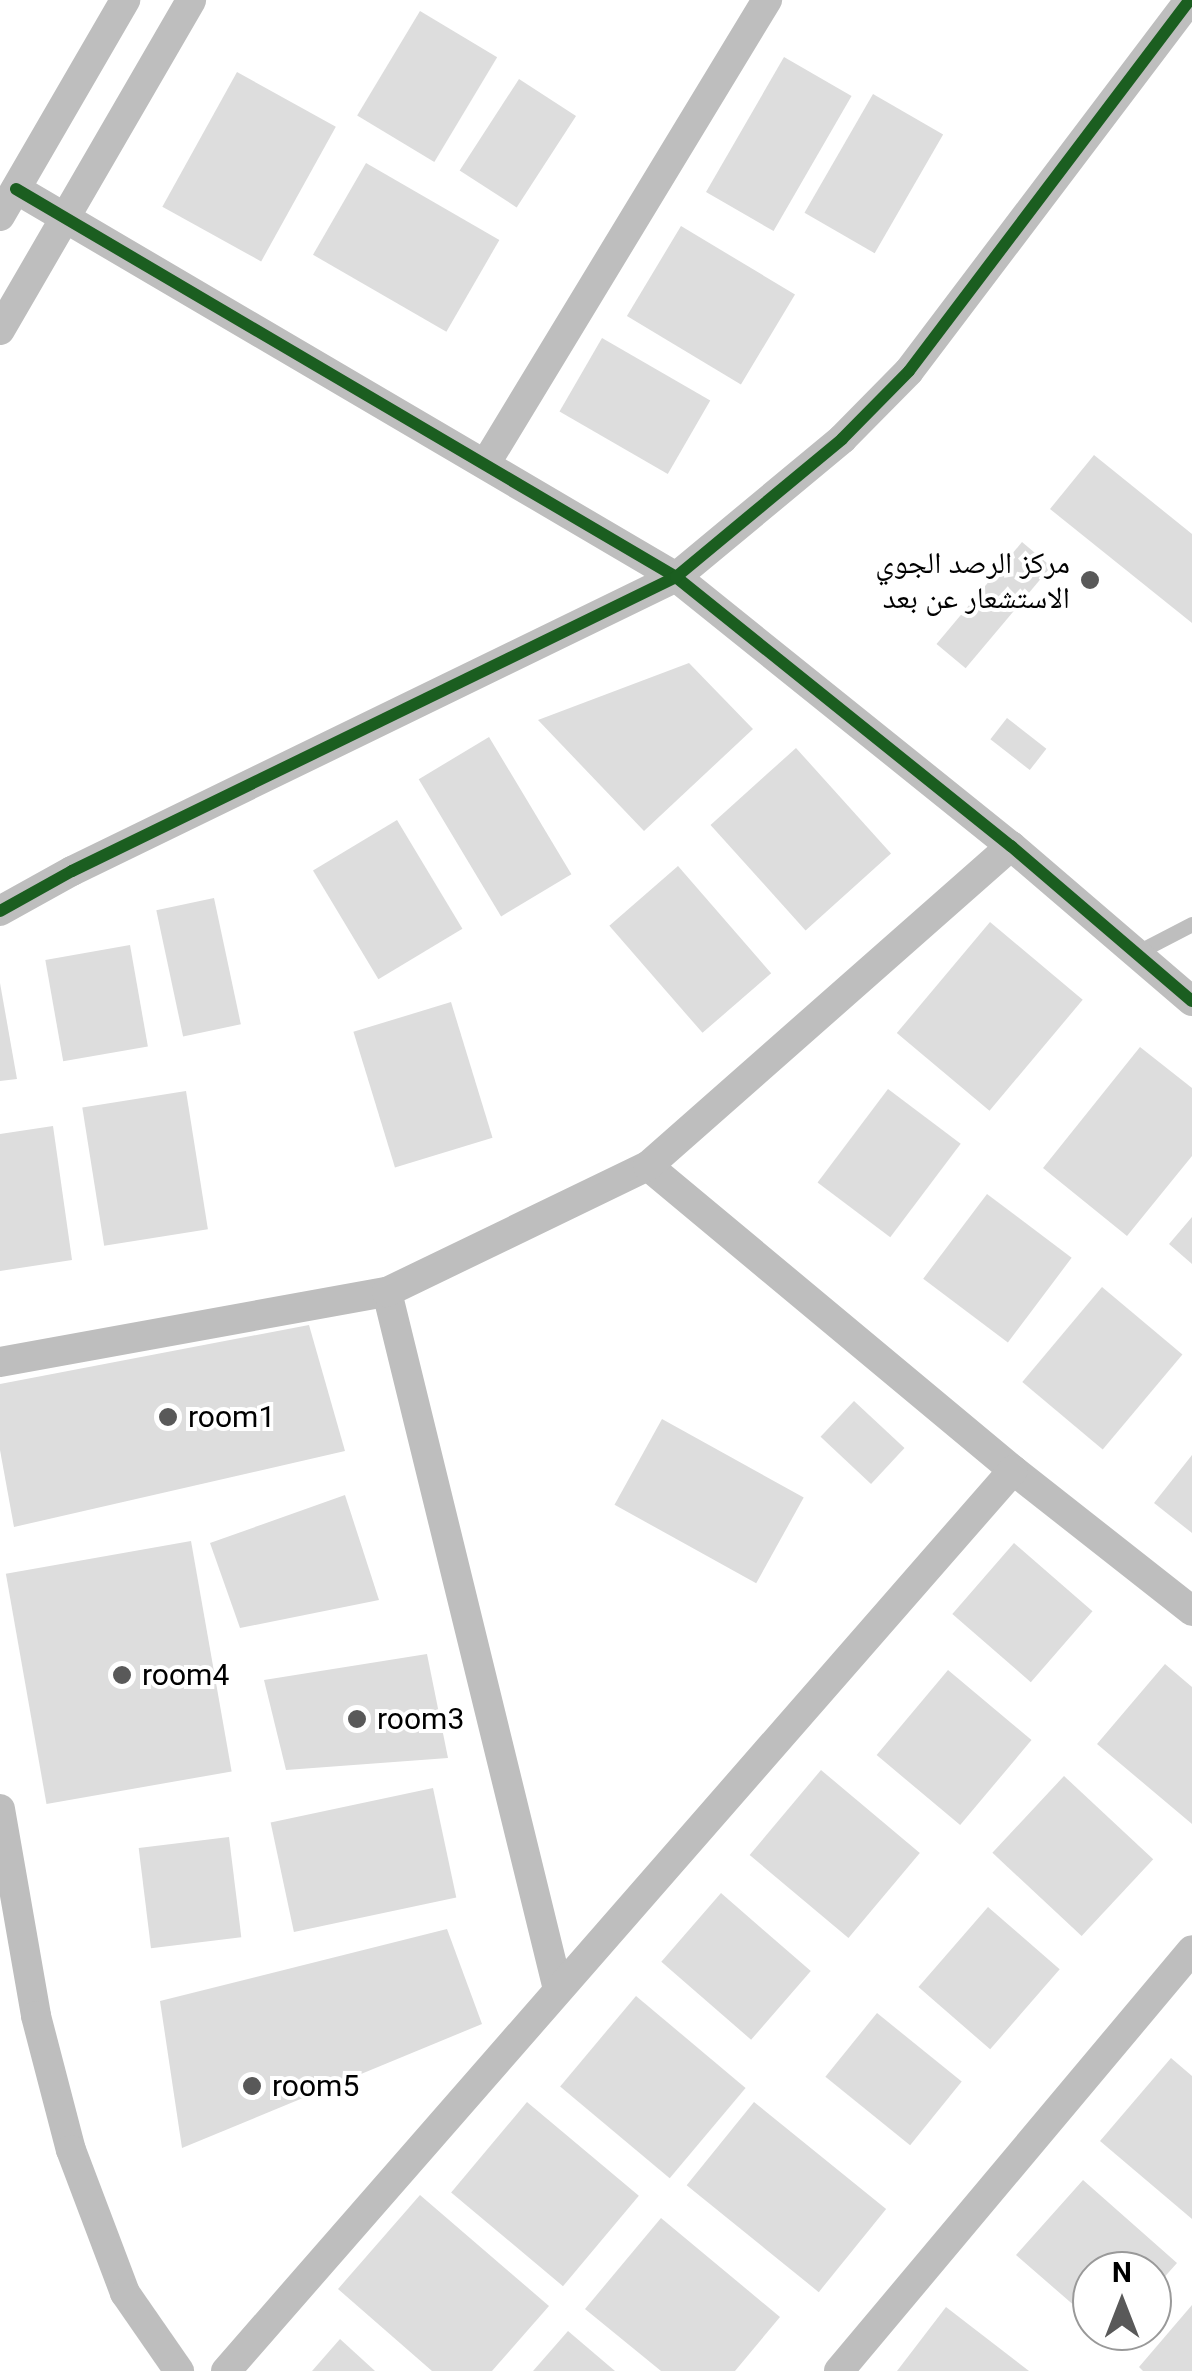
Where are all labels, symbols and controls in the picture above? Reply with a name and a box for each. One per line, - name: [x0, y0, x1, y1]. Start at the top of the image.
- place label: مركز الرصد الجوي الاستشعار عن بعد: [875, 545, 1070, 616]
- marker: مركز الرصد الجوي الاستشعار عن بعد: [1079, 569, 1101, 591]
- place label: room1: [188, 1399, 275, 1435]
- marker: room1: [157, 1406, 179, 1428]
- place label: room4: [142, 1657, 229, 1693]
- marker: room4: [111, 1664, 133, 1686]
- place label: room3: [377, 1701, 464, 1737]
- marker: room3: [346, 1708, 368, 1730]
- place label: room5: [272, 2068, 359, 2104]
- marker: room5: [241, 2075, 263, 2097]
- north arrow: [1072, 2251, 1172, 2351]
- text: N: [1112, 2256, 1132, 2289]

